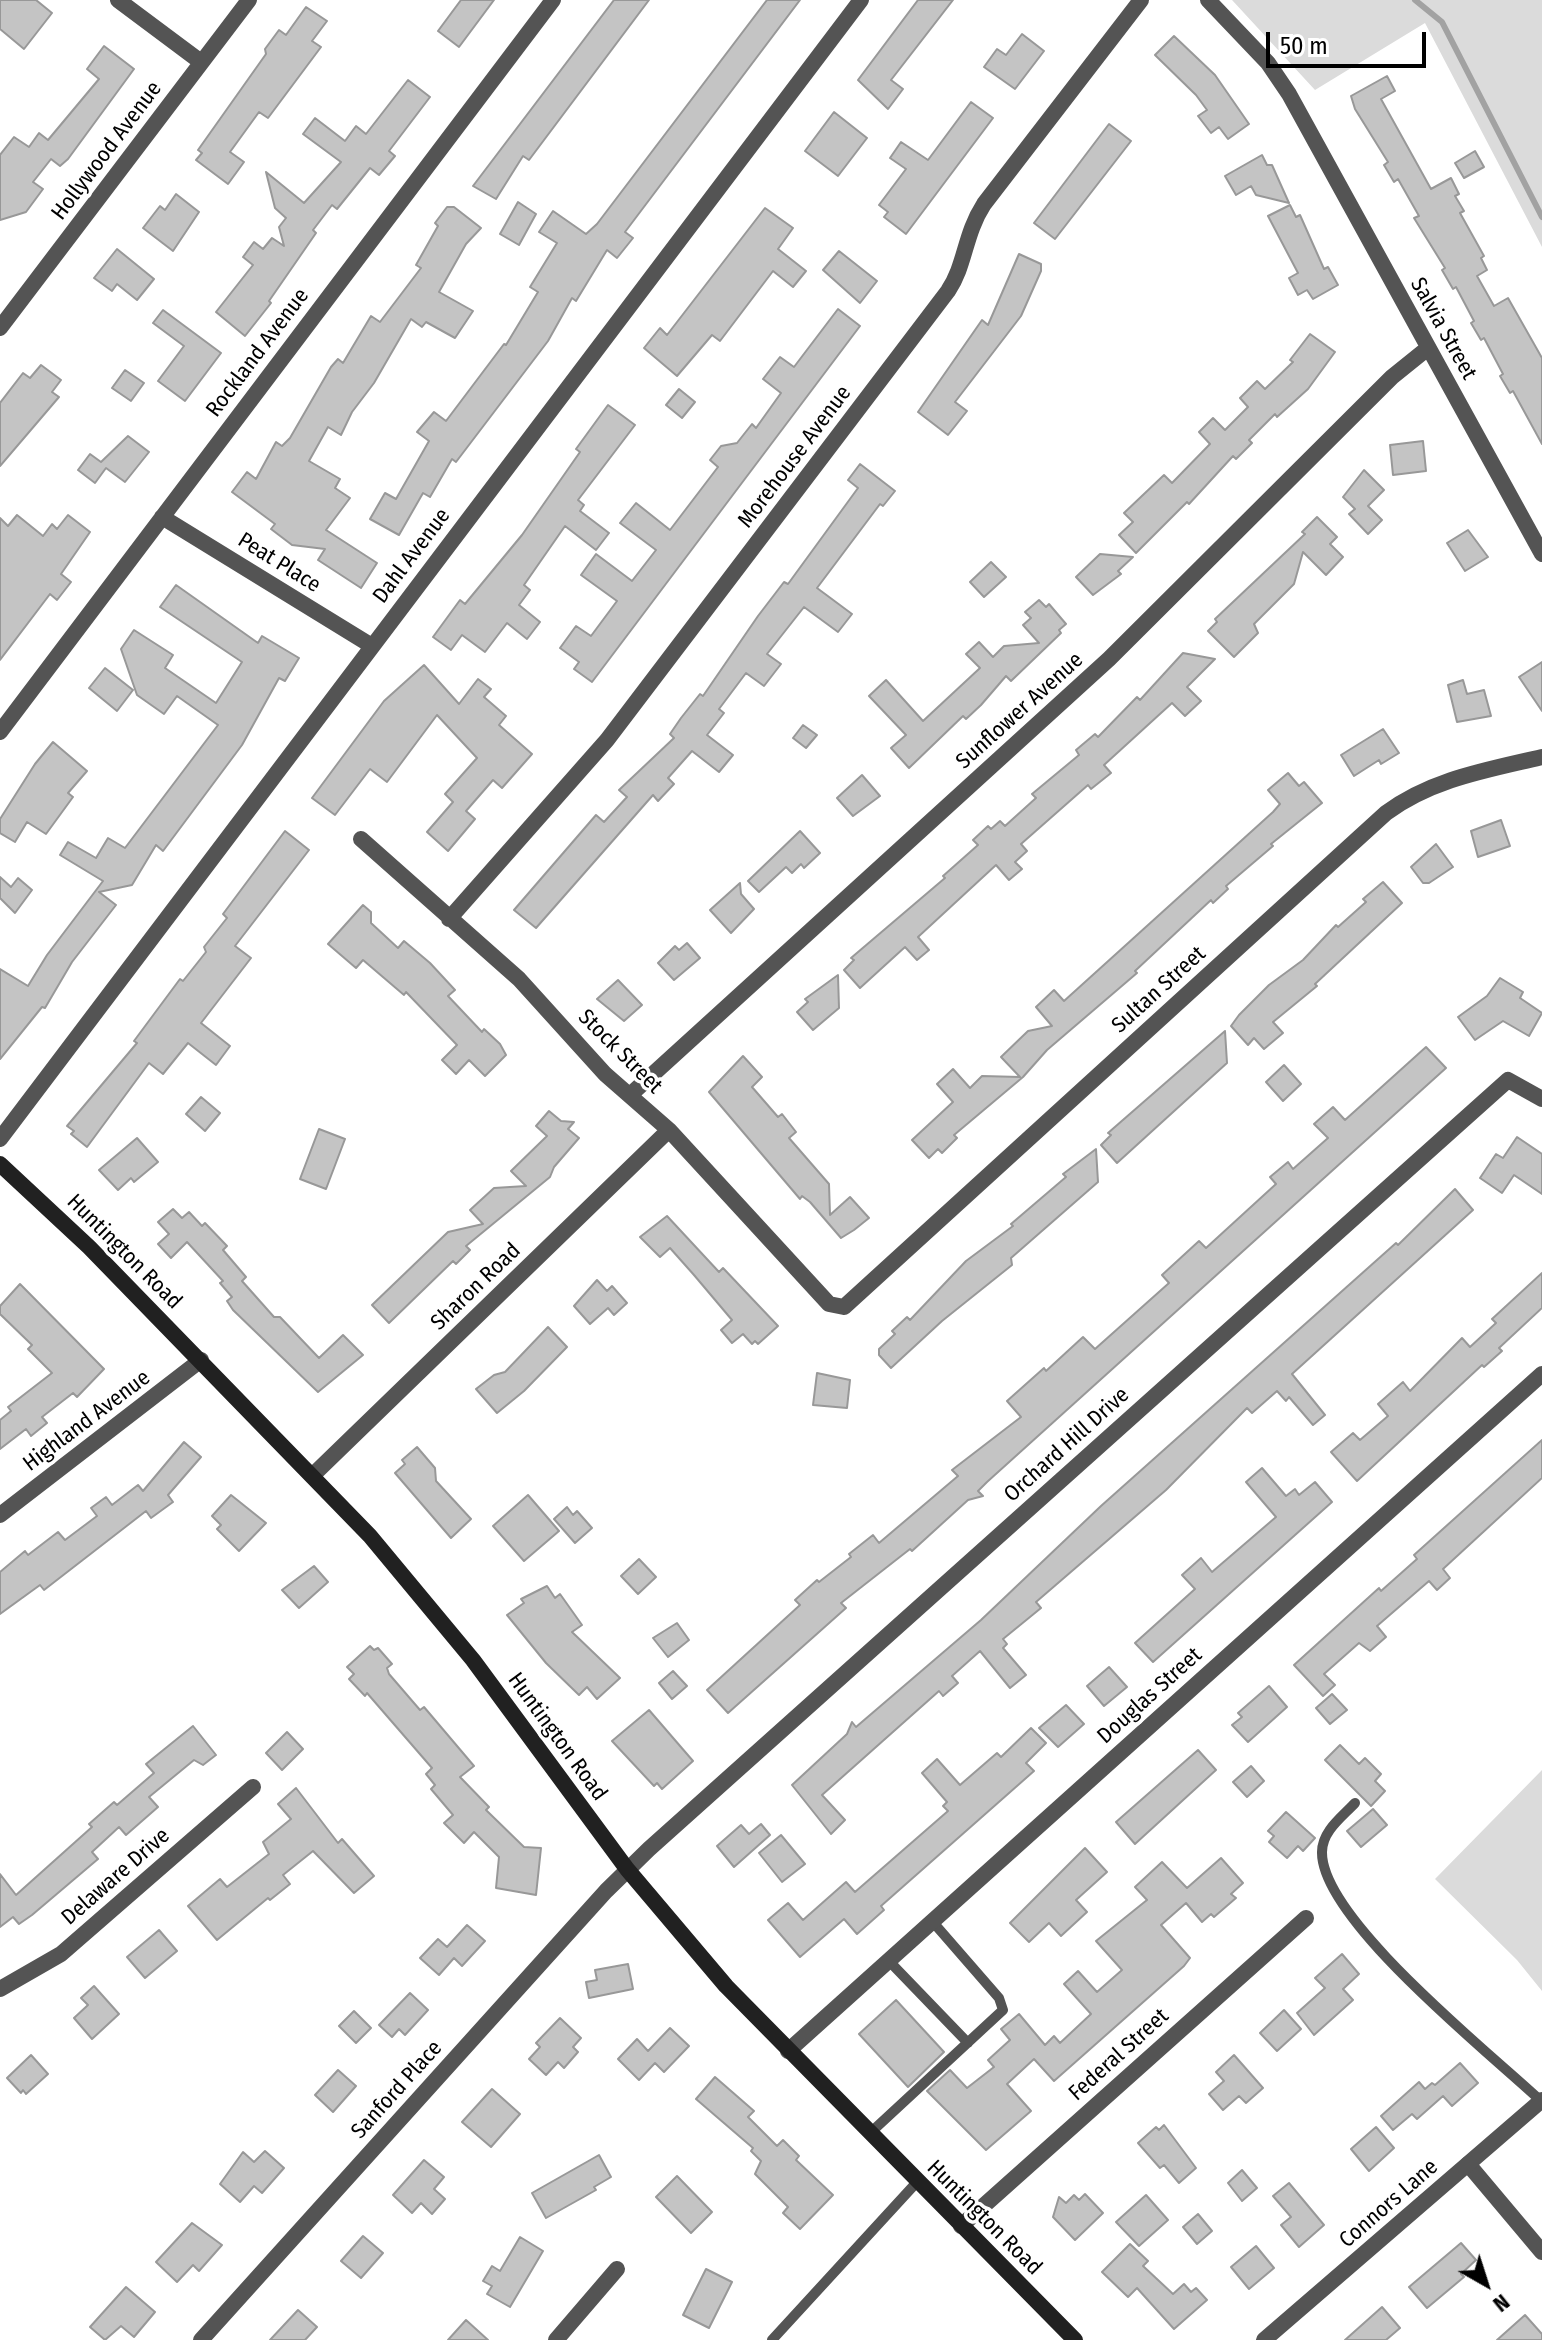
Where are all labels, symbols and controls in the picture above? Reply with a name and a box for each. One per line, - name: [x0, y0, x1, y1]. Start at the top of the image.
- scale bar: [1270, 16, 1430, 66]
- text: 50 m: [1280, 32, 1328, 60]
- street label: Hollywood Avenue: [46, 76, 168, 226]
- street label: Salvia Street: [1404, 273, 1482, 385]
- street label: Rockland Avenue: [201, 284, 315, 422]
- street label: Morehouse Avenue: [733, 381, 857, 533]
- street label: Dahl Avenue: [368, 503, 456, 609]
- street label: Peat Place: [233, 527, 325, 599]
- street label: Sunflower Avenue: [951, 647, 1089, 775]
- street label: Sultan Street: [1107, 941, 1211, 1039]
- street label: Stock Street: [572, 1004, 668, 1100]
- street label: Huntington Road: [61, 1189, 187, 1315]
- street label: Sharon Road: [426, 1238, 526, 1336]
- street label: Highland Avenue: [18, 1365, 156, 1477]
- street label: Orchard Hill Drive: [999, 1382, 1135, 1508]
- street label: Douglas Street: [1092, 1642, 1208, 1750]
- street label: Huntington Road: [502, 1668, 612, 1806]
- street label: Delaware Drive: [57, 1823, 175, 1931]
- street label: Federal Street: [1064, 2003, 1174, 2107]
- street label: Sanford Place: [346, 2035, 448, 2145]
- street label: Connors Lane: [1334, 2154, 1444, 2254]
- street label: Huntington Road: [921, 2155, 1047, 2281]
- north arrow: [1446, 2244, 1526, 2324]
- text: N: [1488, 2288, 1515, 2318]

